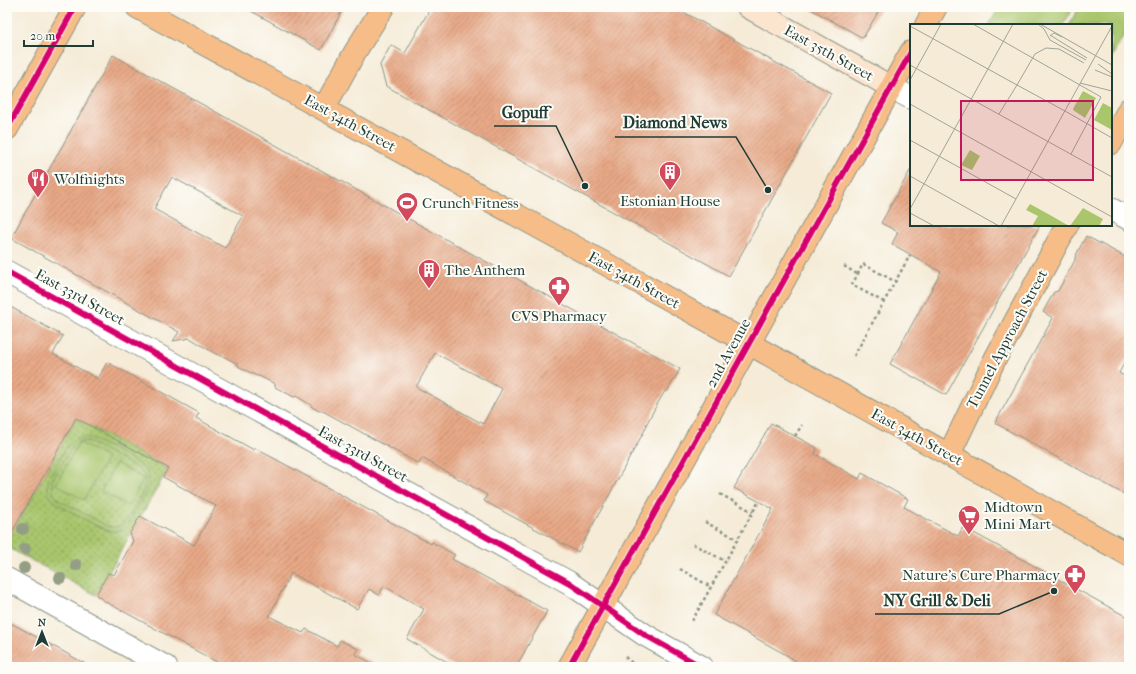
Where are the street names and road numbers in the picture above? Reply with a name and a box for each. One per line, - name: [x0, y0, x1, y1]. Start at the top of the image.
- street label: East 35th Street: [781, 21, 877, 85]
- street label: East 34th Street: [301, 90, 399, 156]
- street label: East 34th Street: [585, 247, 683, 313]
- street label: East 33rd Street: [32, 265, 129, 329]
- street label: Tunnel Approach Street: [963, 266, 1052, 412]
- street label: 2nd Avenue: [702, 315, 755, 391]
- street label: East 34th Street: [868, 404, 966, 470]
- street label: East 33rd Street: [315, 422, 412, 486]

